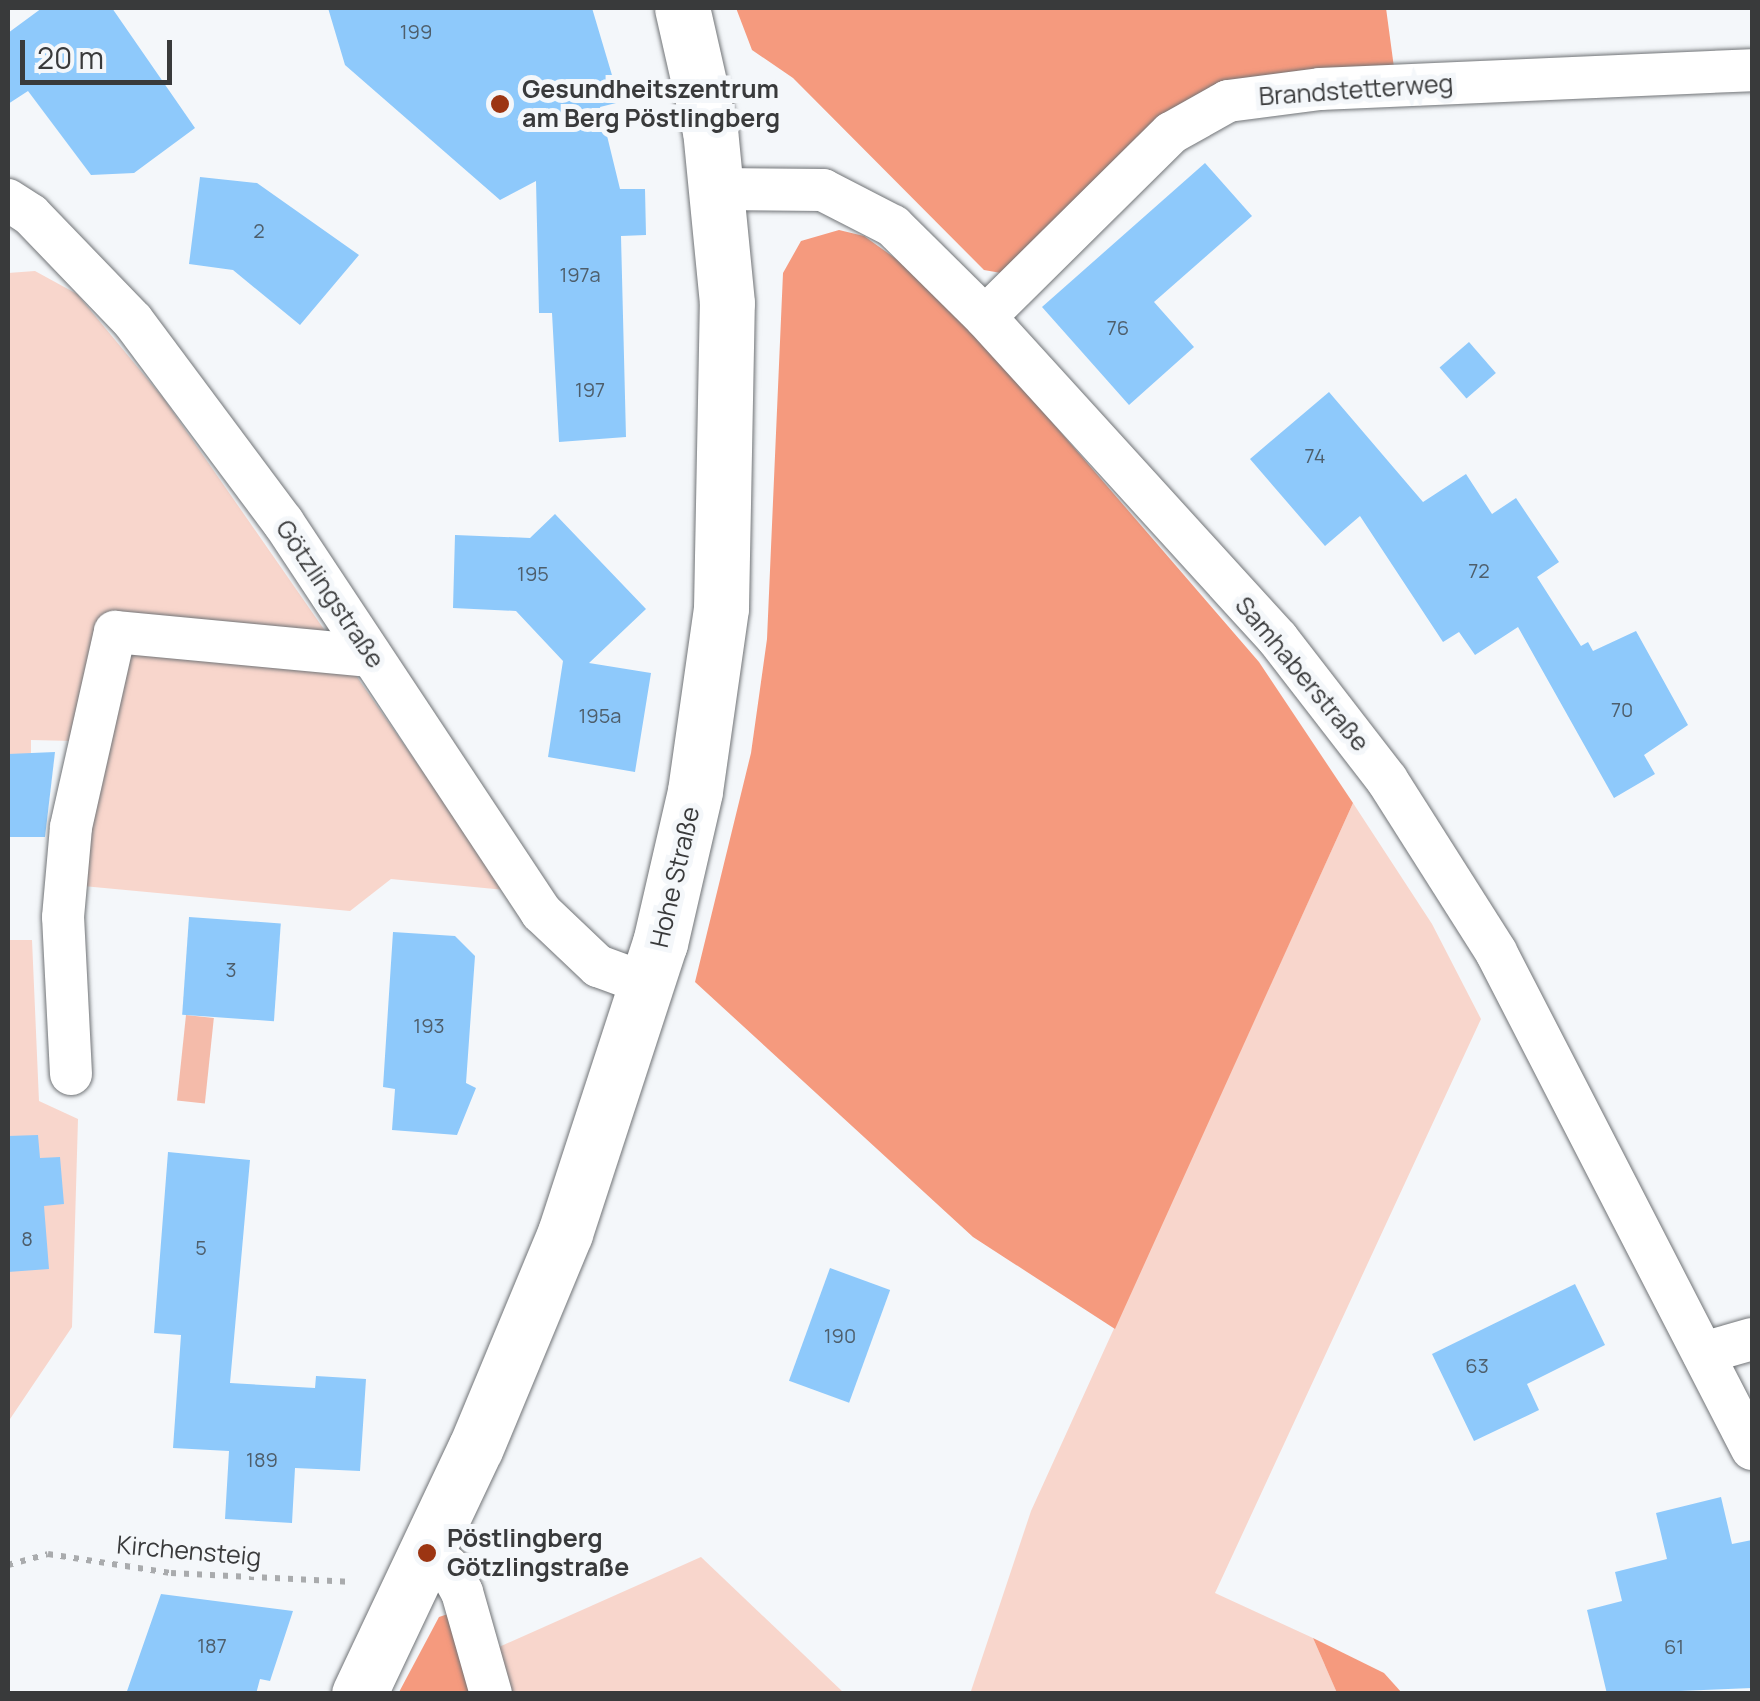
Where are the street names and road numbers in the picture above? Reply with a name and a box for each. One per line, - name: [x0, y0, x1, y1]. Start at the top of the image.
- street label: Brandstetterweg: [1258, 68, 1454, 112]
- street label: Götzlingstraße: [269, 514, 391, 674]
- street label: Samhaberstraße: [1229, 591, 1375, 757]
- street label: Hohe Straße: [644, 804, 706, 950]
- street label: Kirchensteig: [115, 1530, 263, 1572]

